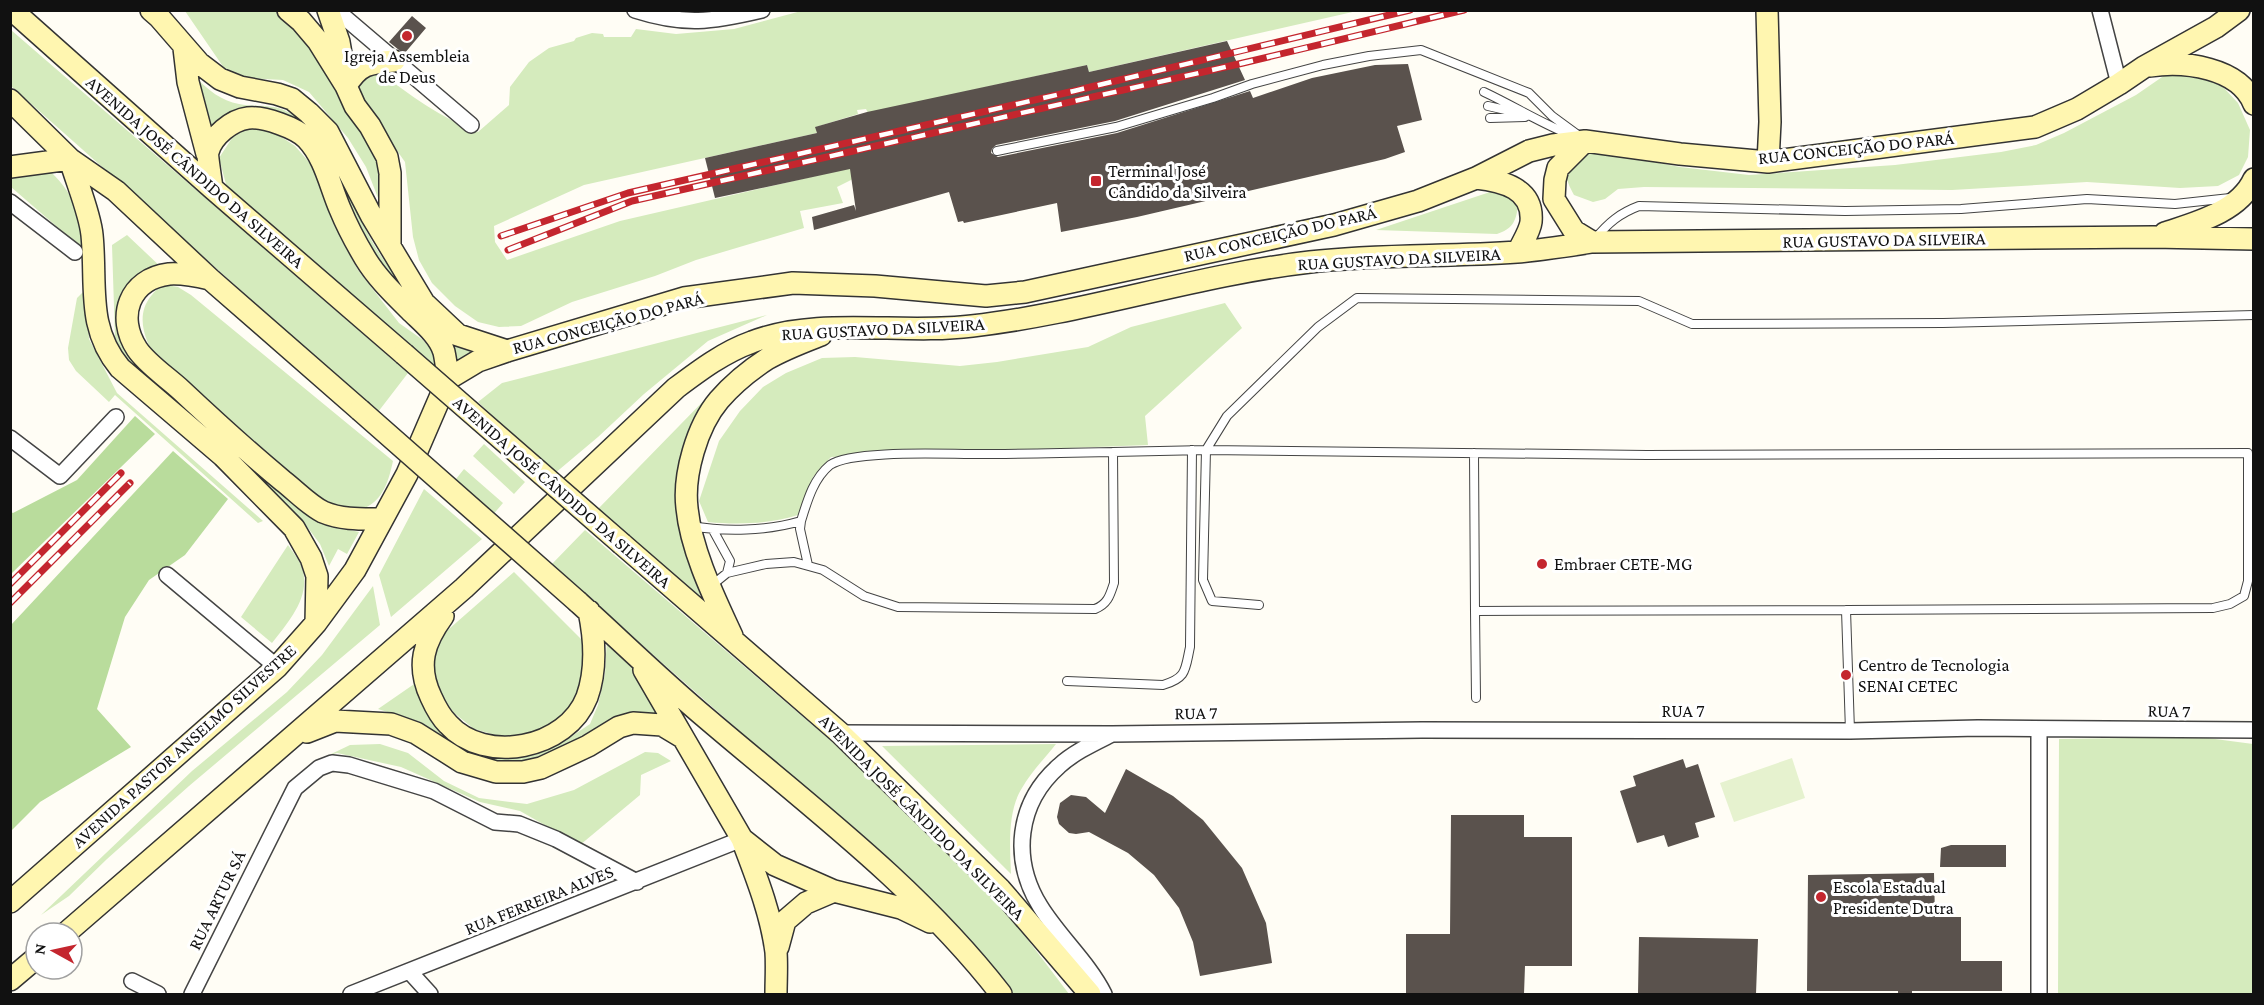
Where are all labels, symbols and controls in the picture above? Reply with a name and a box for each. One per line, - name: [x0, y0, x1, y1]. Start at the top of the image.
- marker: Igreja Assembleia de Deus: [400, 29, 414, 43]
- place label: Igreja Assembleia de Deus: [344, 46, 470, 87]
- street label: AVENIDA JOSÉ CÂNDIDO DA SILVEIRA: [82, 72, 309, 273]
- street label: RUA CONCEIÇÃO DO PARÁ: [1757, 128, 1956, 168]
- place label: Terminal José Cândido da Silveira: [1108, 161, 1247, 202]
- marker: Terminal José Cândido da Silveira: [1089, 174, 1103, 188]
- street label: RUA CONCEIÇÃO DO PARÁ: [1182, 202, 1379, 266]
- street label: RUA GUSTAVO DA SILVEIRA: [1782, 228, 1987, 252]
- street label: RUA GUSTAVO DA SILVEIRA: [1297, 244, 1502, 274]
- street label: RUA CONCEIÇÃO DO PARÁ: [510, 288, 706, 358]
- street label: RUA GUSTAVO DA SILVEIRA: [781, 314, 986, 344]
- street label: AVENIDA JOSÉ CÂNDIDO DA SILVEIRA: [449, 392, 676, 593]
- place label: Embraer CETE-MG: [1554, 554, 1692, 574]
- marker: Embraer CETE-MG: [1535, 557, 1549, 571]
- street label: AVENIDA PASTOR ANSELMO SILVESTRE: [68, 640, 300, 852]
- place label: Centro de Tecnologia SENAI CETEC: [1858, 655, 2010, 696]
- marker: Centro de Tecnologia SENAI CETEC: [1839, 668, 1853, 682]
- street label: RUA 7: [1661, 701, 1705, 721]
- street label: RUA 7: [2147, 701, 2191, 721]
- street label: RUA 7: [1174, 703, 1218, 723]
- street label: AVENIDA JOSÉ CÂNDIDO DA SILVEIRA: [815, 710, 1029, 924]
- street label: RUA ARTUR SÁ: [184, 846, 250, 953]
- street label: RUA FERREIRA ALVES: [462, 861, 616, 939]
- place label: Escola Estadual Presidente Dutra: [1833, 877, 1954, 918]
- marker: Escola Estadual Presidente Dutra: [1814, 890, 1828, 904]
- north arrow: [24, 921, 84, 981]
- text: N: [30, 942, 49, 956]

